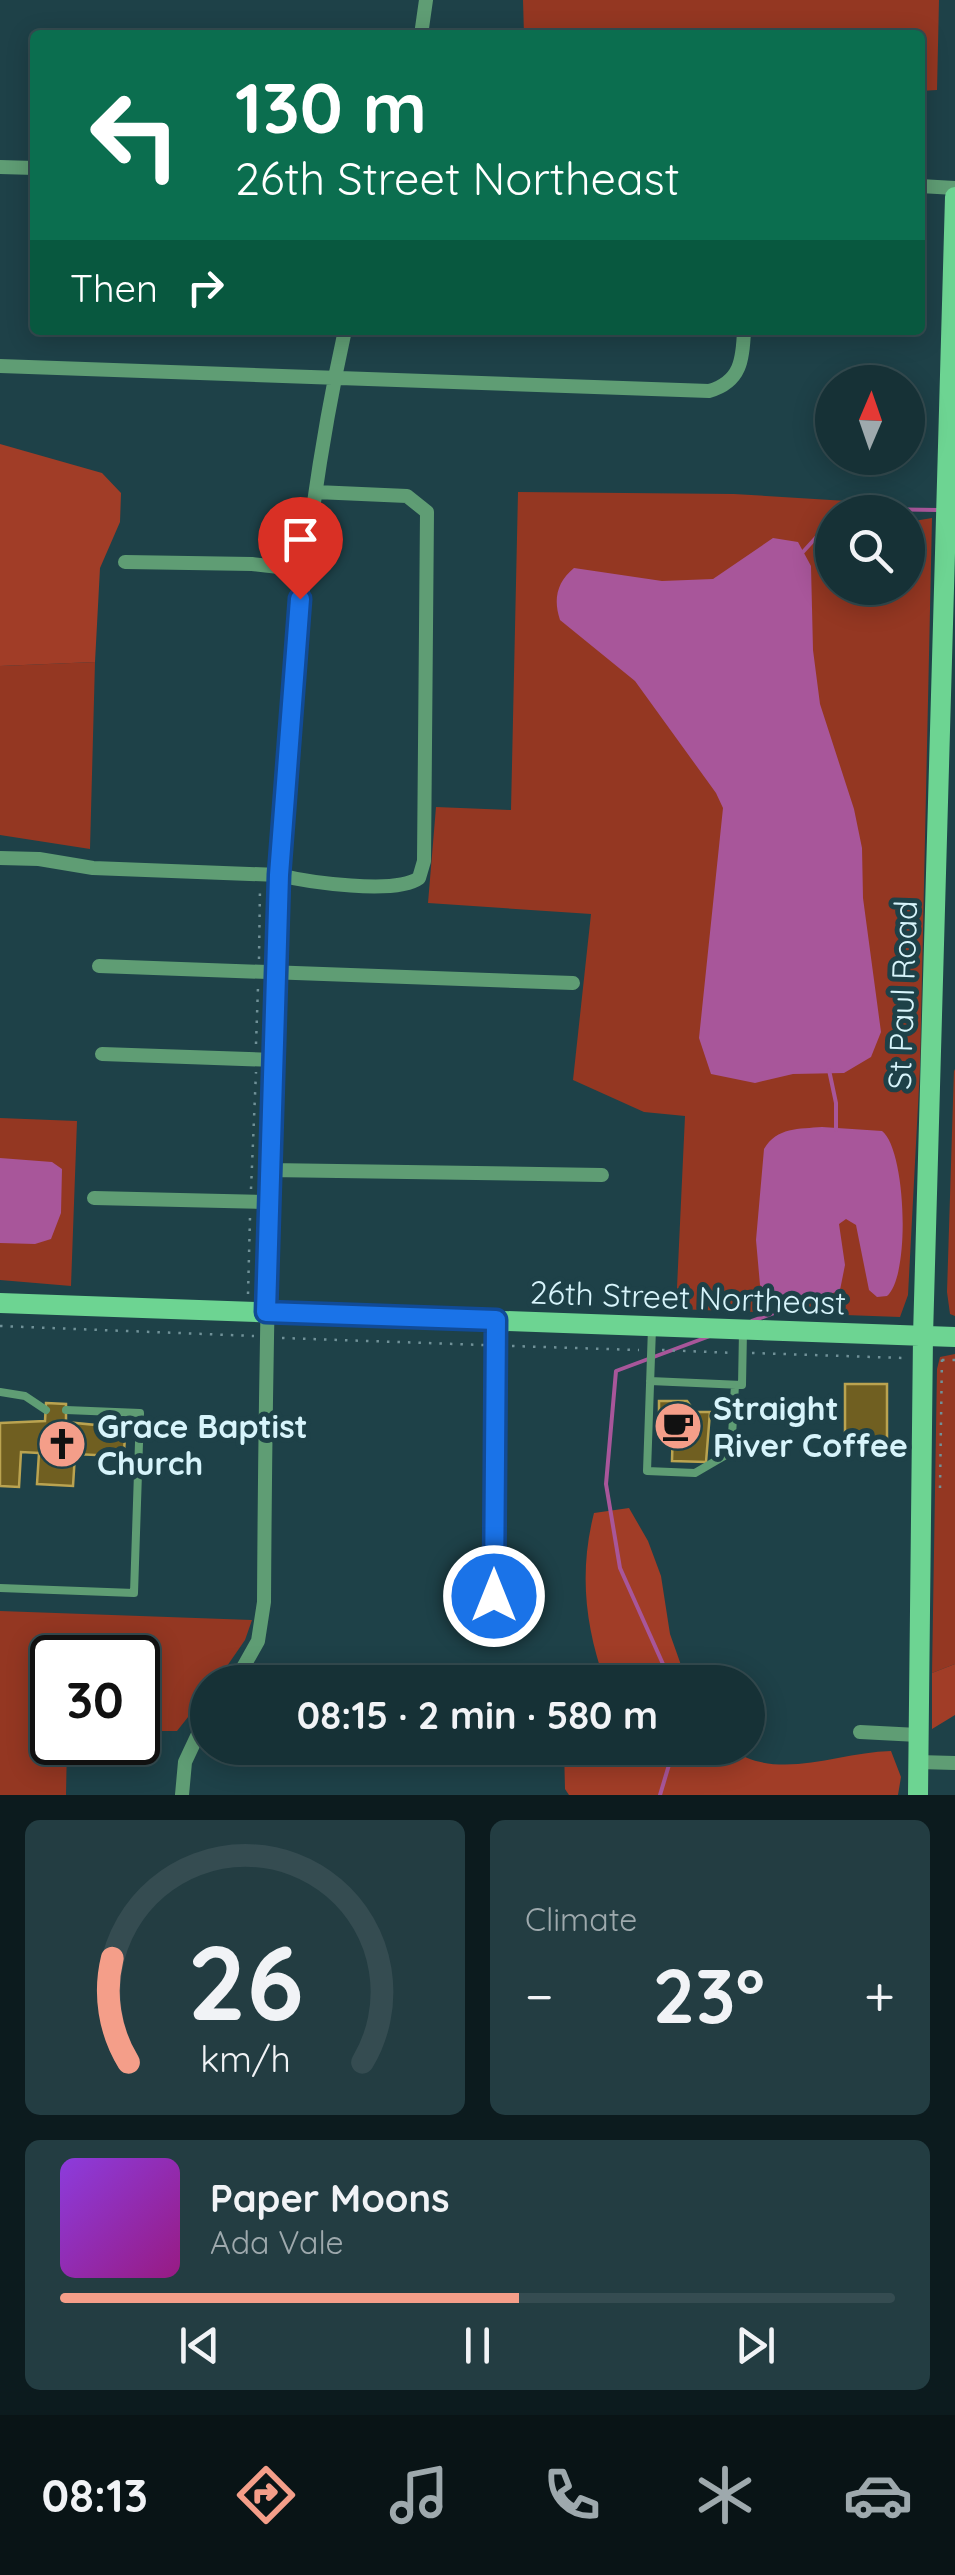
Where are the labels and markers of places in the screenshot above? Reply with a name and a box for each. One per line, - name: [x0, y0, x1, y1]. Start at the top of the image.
- pin: [258, 497, 343, 600]
- place label: Straight River Coffee: [713, 1388, 908, 1465]
- cafe icon: Straight River Coffee: [652, 1400, 704, 1452]
- place label: Grace Baptist Church: [97, 1406, 308, 1483]
- church icon: Grace Baptist Church: [36, 1418, 88, 1470]

